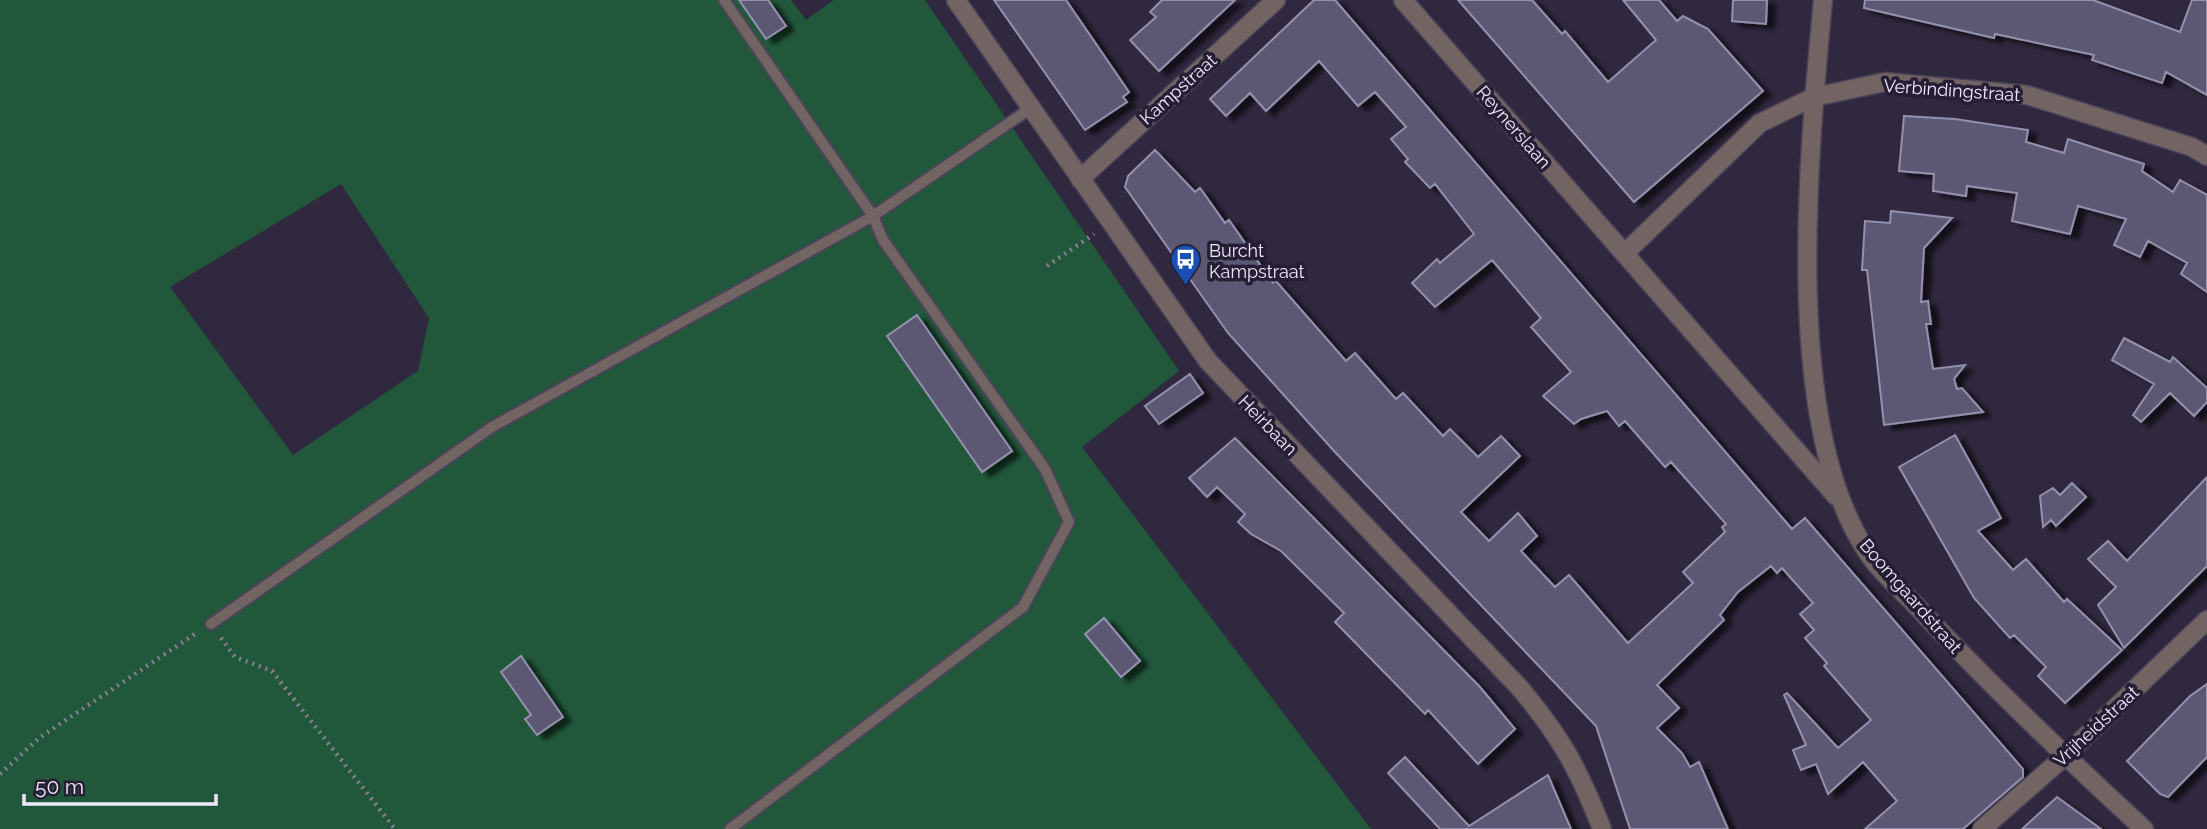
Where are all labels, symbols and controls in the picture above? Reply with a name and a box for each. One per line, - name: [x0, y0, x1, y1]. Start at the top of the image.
- street label: Kampstraat: [1135, 49, 1221, 129]
- street label: Verbindingstraat: [1883, 75, 2021, 105]
- street label: Reynerslaan: [1472, 81, 1556, 173]
- place label: Burcht Kampstraat: [1209, 240, 1305, 282]
- bus stop icon: Burcht Kampstraat: [1169, 243, 1203, 287]
- street label: Heirbaan: [1234, 391, 1302, 459]
- street label: Boomgaardstraat: [1856, 535, 1966, 657]
- street label: Vrijheidstraat: [2049, 681, 2143, 771]
- scale bar: [24, 762, 217, 806]
- text: 50 m: [35, 774, 84, 799]

